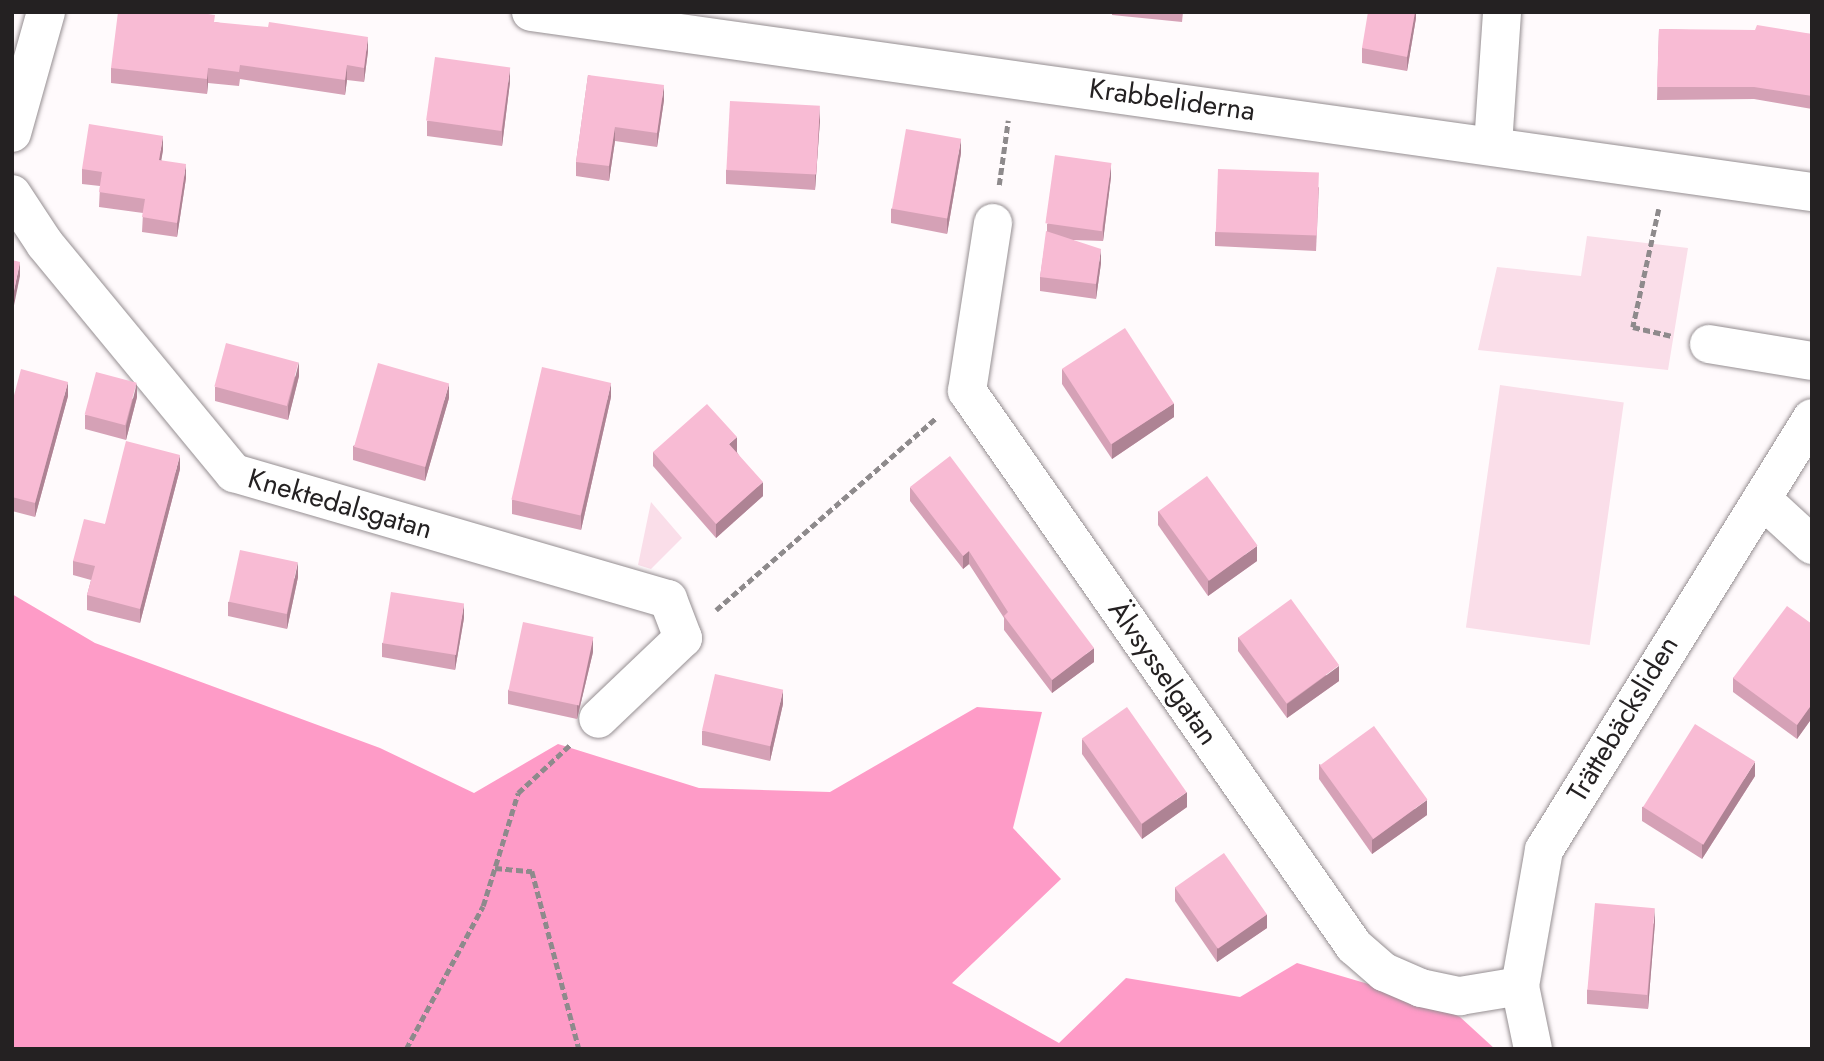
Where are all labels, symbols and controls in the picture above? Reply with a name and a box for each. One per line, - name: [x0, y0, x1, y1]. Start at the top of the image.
- street label: Krabbeliderna: [1087, 72, 1257, 128]
- street label: Knektedalsgatan: [244, 462, 436, 546]
- street label: Älvsysselgatan: [1101, 594, 1225, 752]
- street label: Trättebäcksliden: [1560, 630, 1686, 808]

